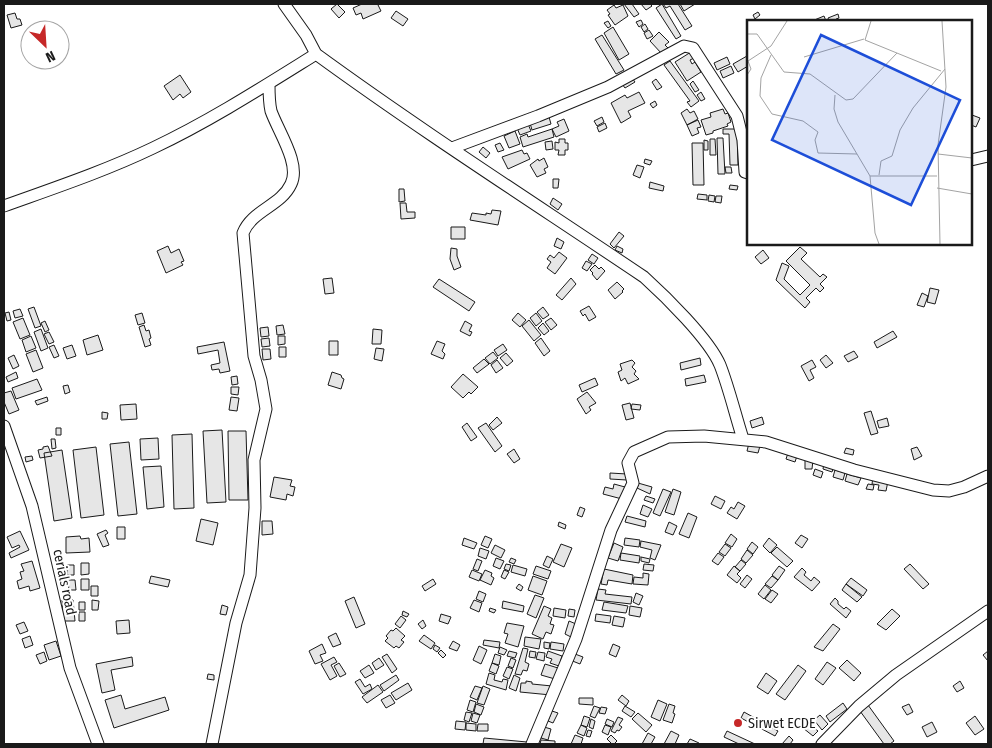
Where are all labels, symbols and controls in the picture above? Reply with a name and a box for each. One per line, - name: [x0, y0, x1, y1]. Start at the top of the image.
- north arrow: [20, 20, 70, 70]
- inset map: [747, 20, 972, 245]
- text: N: [43, 47, 58, 66]
- street label: cerials road: [49, 548, 80, 617]
- place label: Sirwet ECDE: [748, 715, 816, 732]
- marker: Sirwet ECDE: [732, 717, 744, 729]

